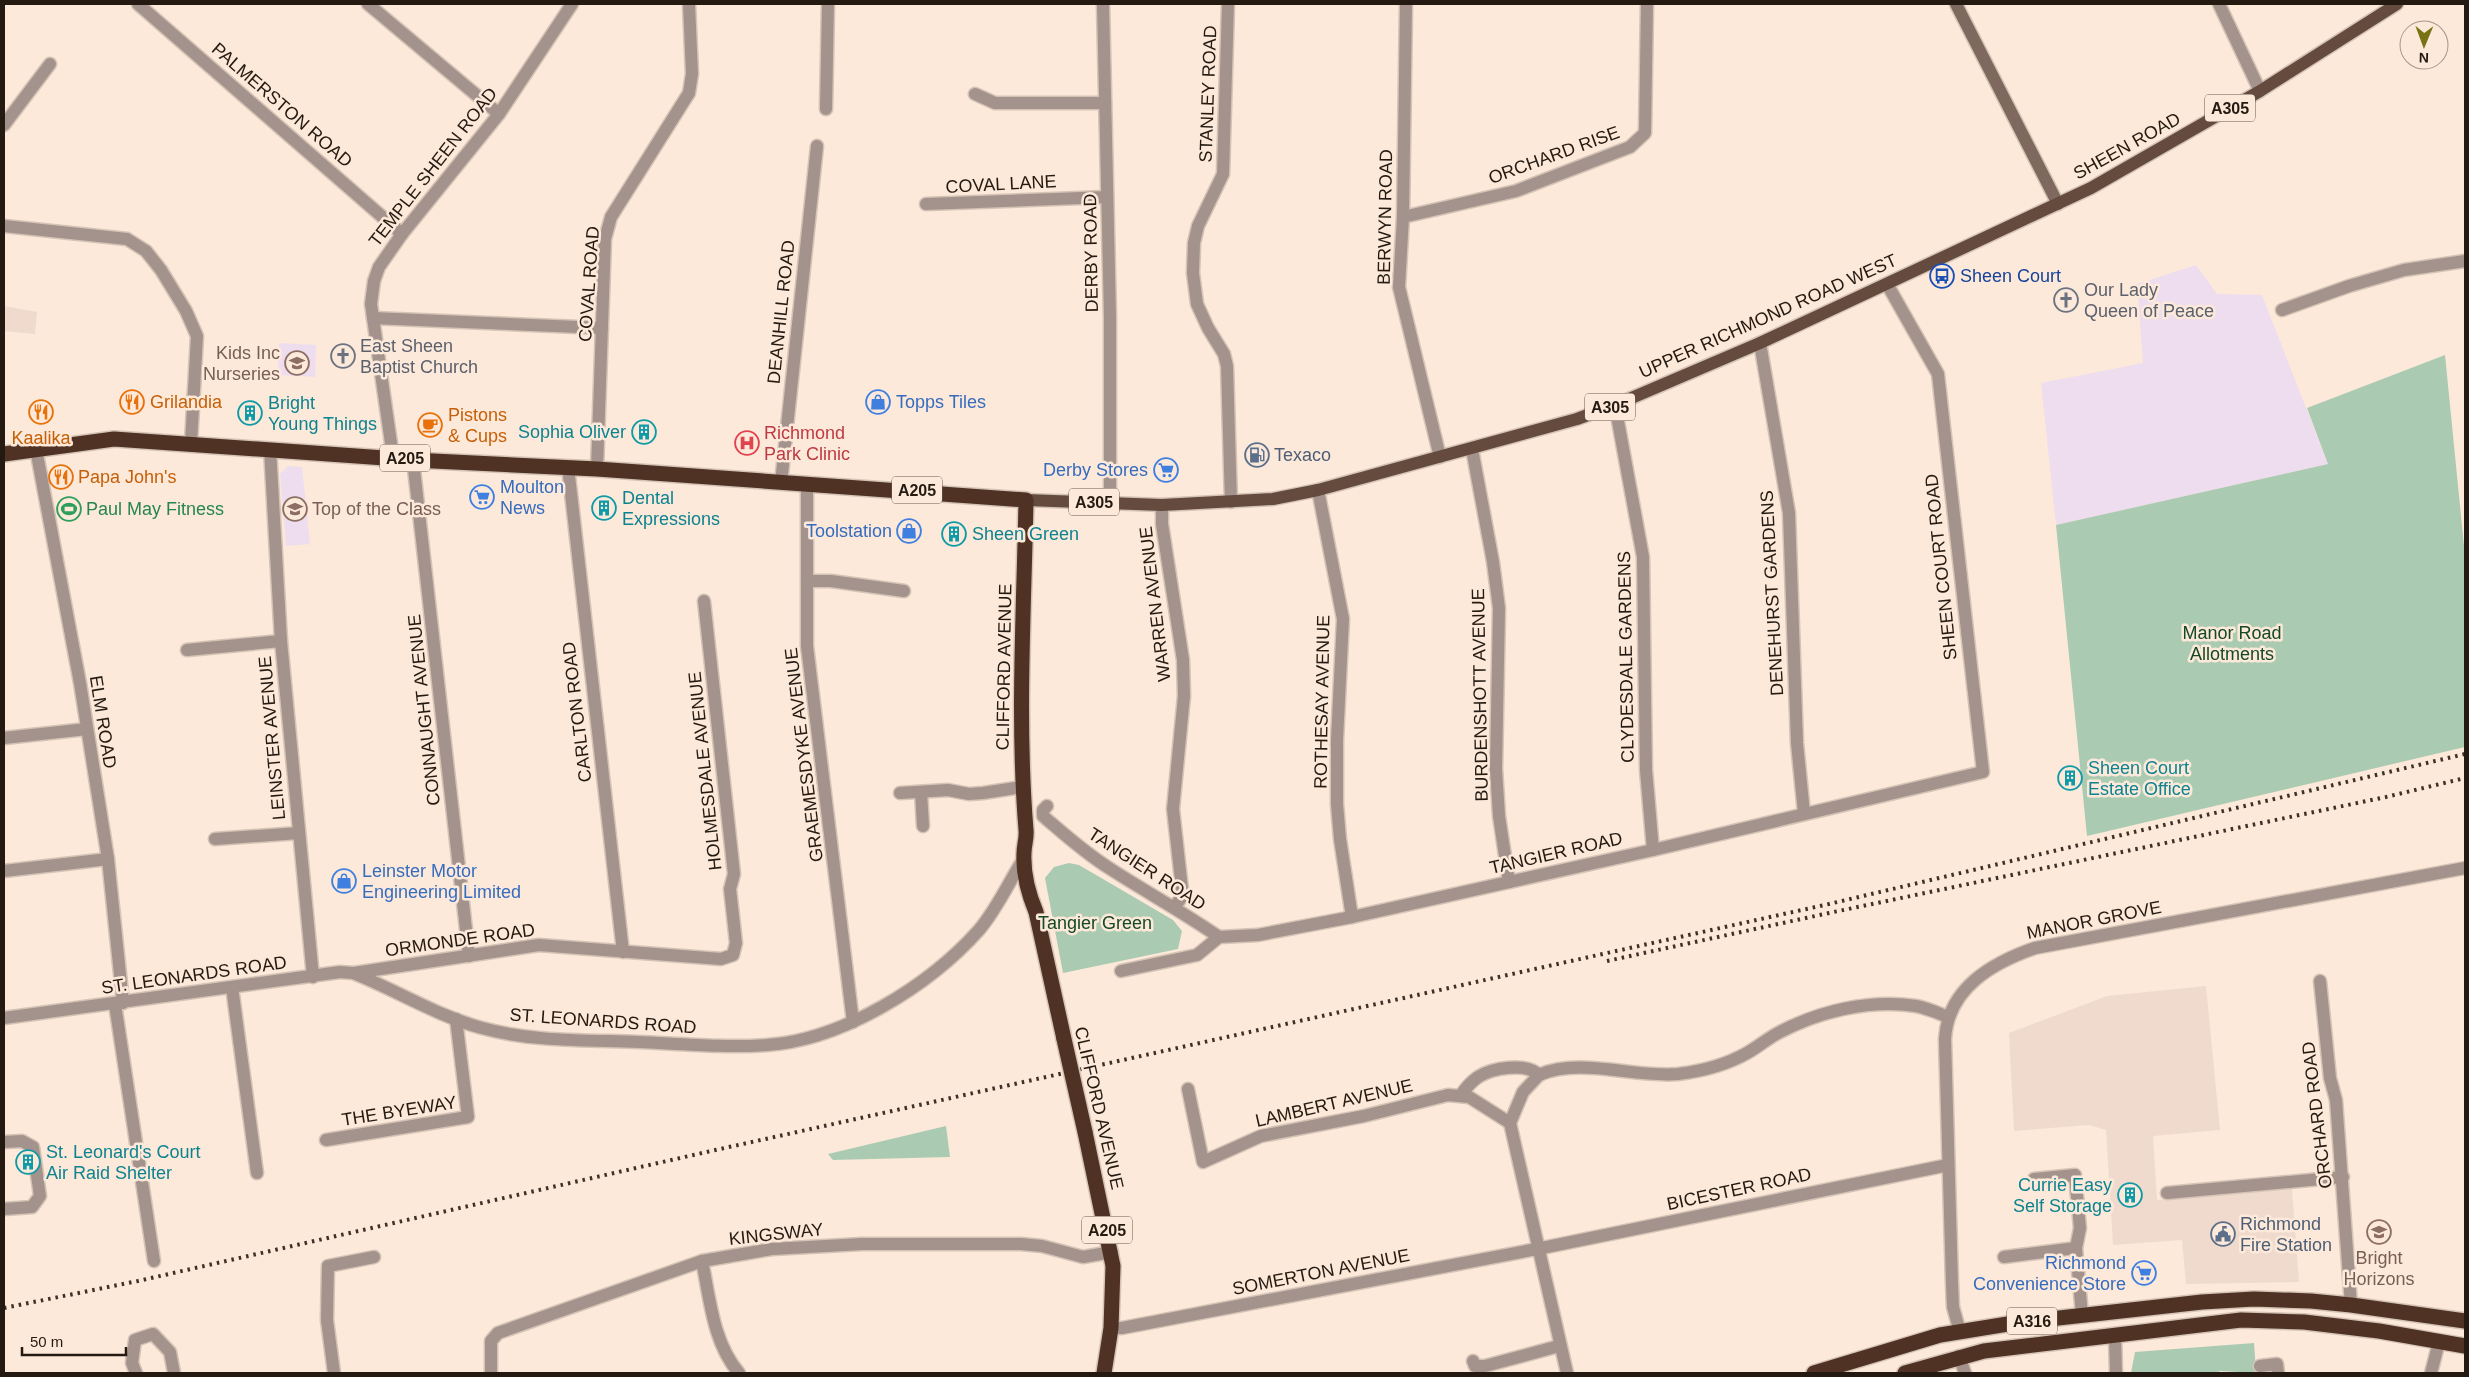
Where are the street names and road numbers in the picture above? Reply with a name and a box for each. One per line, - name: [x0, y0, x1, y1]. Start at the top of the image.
- street label: STANLEY ROAD: [1196, 25, 1220, 163]
- street label: PALMERSTON ROAD: [208, 39, 356, 171]
- street label: TEMPLE SHEEN ROAD: [365, 84, 501, 250]
- road number: A305: [2205, 95, 2255, 122]
- street label: SHEEN ROAD: [2070, 108, 2184, 184]
- street label: ORCHARD RISE: [1486, 122, 1622, 188]
- street label: BERWYN ROAD: [1374, 149, 1396, 285]
- street label: COVAL LANE: [945, 171, 1057, 197]
- street label: DERBY ROAD: [1080, 193, 1102, 313]
- street label: COVAL ROAD: [575, 225, 603, 343]
- street label: DEANHILL ROAD: [764, 239, 798, 385]
- street label: UPPER RICHMOND ROAD WEST: [1636, 250, 1900, 382]
- road number: A305: [1585, 394, 1635, 421]
- road number: A205: [380, 444, 430, 472]
- street label: SHEEN COURT ROAD: [1921, 473, 1961, 661]
- road number: A205: [892, 476, 942, 504]
- road number: A305: [1069, 488, 1119, 516]
- street label: DENEHURST GARDENS: [1757, 490, 1787, 696]
- street label: WARREN AVENUE: [1136, 525, 1174, 683]
- street label: CLYDESDALE GARDENS: [1614, 551, 1638, 763]
- street label: CLIFFORD AVENUE: [993, 583, 1015, 751]
- street label: BURDENSHOTT AVENUE: [1468, 588, 1492, 802]
- street label: CONNAUGHT AVENUE: [404, 613, 444, 807]
- street label: ROTHESAY AVENUE: [1310, 615, 1334, 789]
- street label: CARLTON ROAD: [558, 641, 596, 783]
- street label: GRAEMESDYKE AVENUE: [781, 647, 827, 863]
- street label: LEINSTER AVENUE: [255, 655, 289, 821]
- street label: HOLMESDALE AVENUE: [685, 671, 725, 871]
- street label: ELM ROAD: [86, 674, 120, 770]
- street label: TANGIER ROAD: [1085, 824, 1209, 914]
- street label: TANGIER ROAD: [1488, 828, 1624, 878]
- street label: MANOR GROVE: [2025, 897, 2163, 943]
- street label: ORMONDE ROAD: [384, 920, 536, 960]
- street label: ST. LEONARDS ROAD: [100, 952, 288, 998]
- street label: ST. LEONARDS ROAD: [509, 1005, 697, 1037]
- street label: CLIFFORD AVENUE: [1071, 1025, 1127, 1191]
- street label: ORCHARD ROAD: [2298, 1040, 2336, 1190]
- street label: LAMBERT AVENUE: [1253, 1075, 1415, 1131]
- street label: THE BYEWAY: [340, 1092, 458, 1130]
- street label: BICESTER ROAD: [1665, 1164, 1813, 1214]
- road number: A205: [1082, 1216, 1132, 1244]
- street label: KINGSWAY: [728, 1219, 824, 1249]
- street label: SOMERTON AVENUE: [1231, 1245, 1411, 1299]
- road number: A316: [2007, 1308, 2057, 1334]

